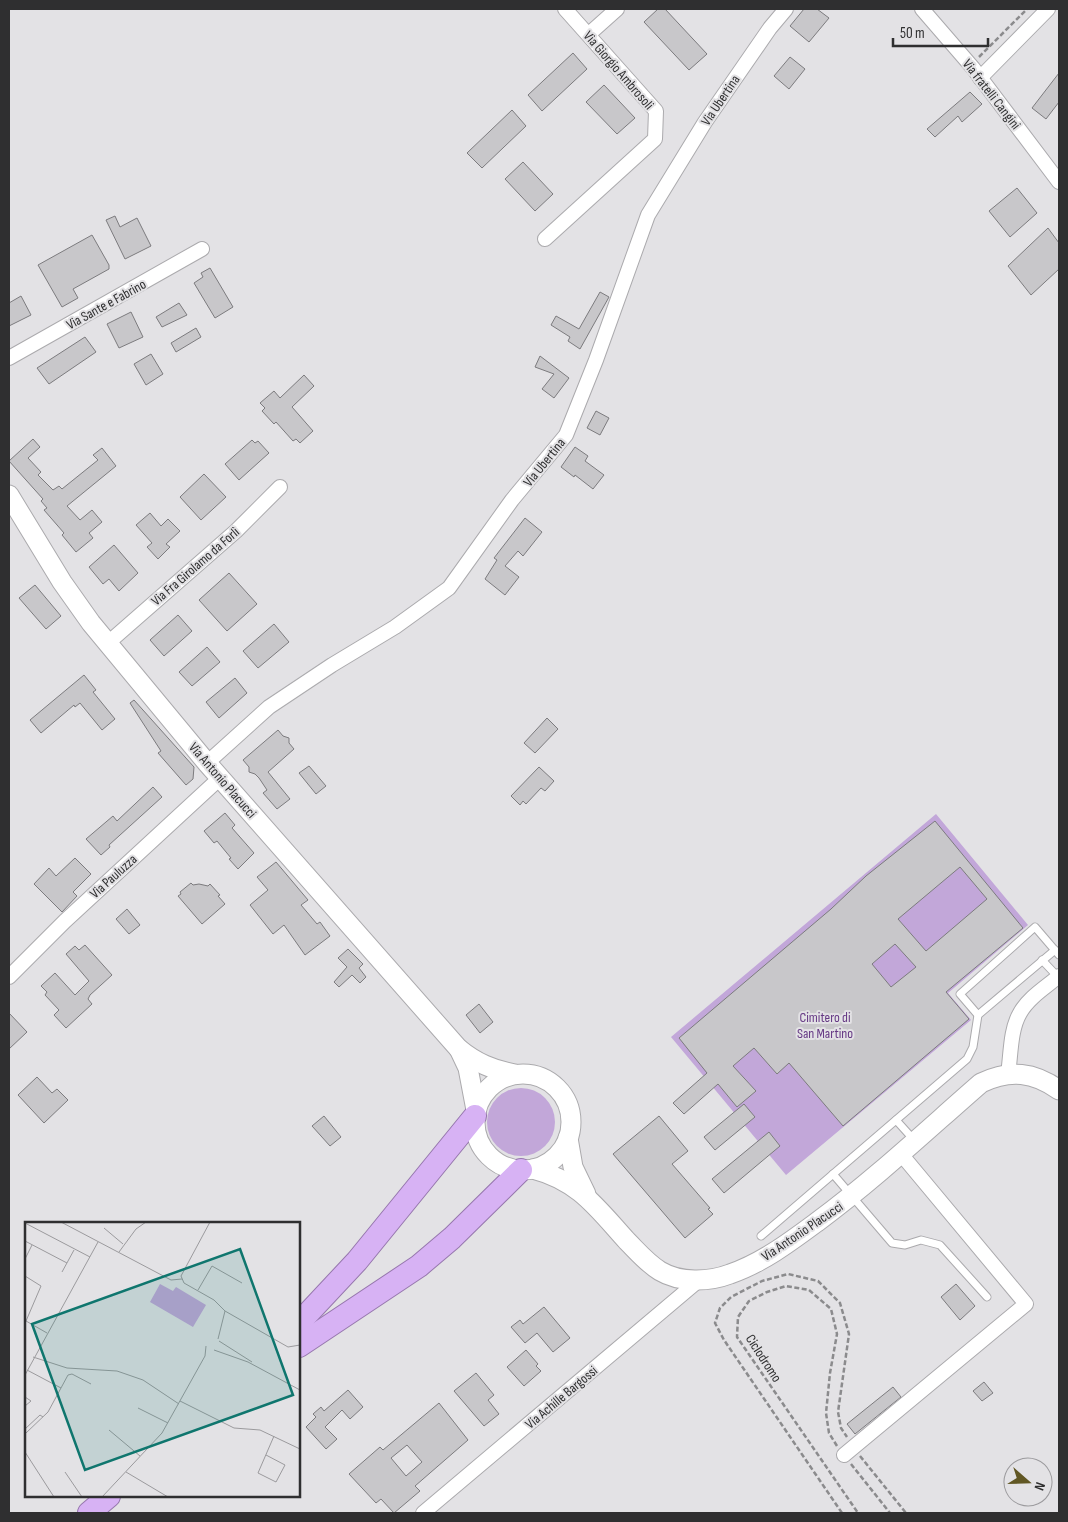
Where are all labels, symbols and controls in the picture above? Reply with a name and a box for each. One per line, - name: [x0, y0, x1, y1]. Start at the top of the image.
- scale bar: [893, 15, 988, 47]
- text: 50 m: [900, 24, 925, 43]
- street label: Via Giorgio Ambrosoli: [580, 27, 657, 113]
- street label: Via fratelli Cangini: [959, 56, 1024, 133]
- street label: Via Ubertina: [697, 72, 743, 129]
- street label: Via Sante e Fabrino: [63, 275, 149, 333]
- street label: Via Ubertina: [520, 435, 569, 490]
- street label: Via Fra Girolamo da Forlì: [148, 523, 243, 609]
- street label: Via Antonio Placucci: [185, 739, 260, 822]
- street label: Via Pauluzza: [86, 851, 140, 902]
- park label: Cimitero di San Martino: [797, 1009, 853, 1042]
- street label: Via Antonio Placucci: [758, 1198, 846, 1265]
- inset map: [25, 1222, 300, 1497]
- street label: Ciclodromo: [742, 1331, 785, 1386]
- street label: Via Achille Bargossi: [522, 1362, 601, 1433]
- north arrow: [1003, 1457, 1053, 1507]
- text: N: [1030, 1480, 1049, 1493]

